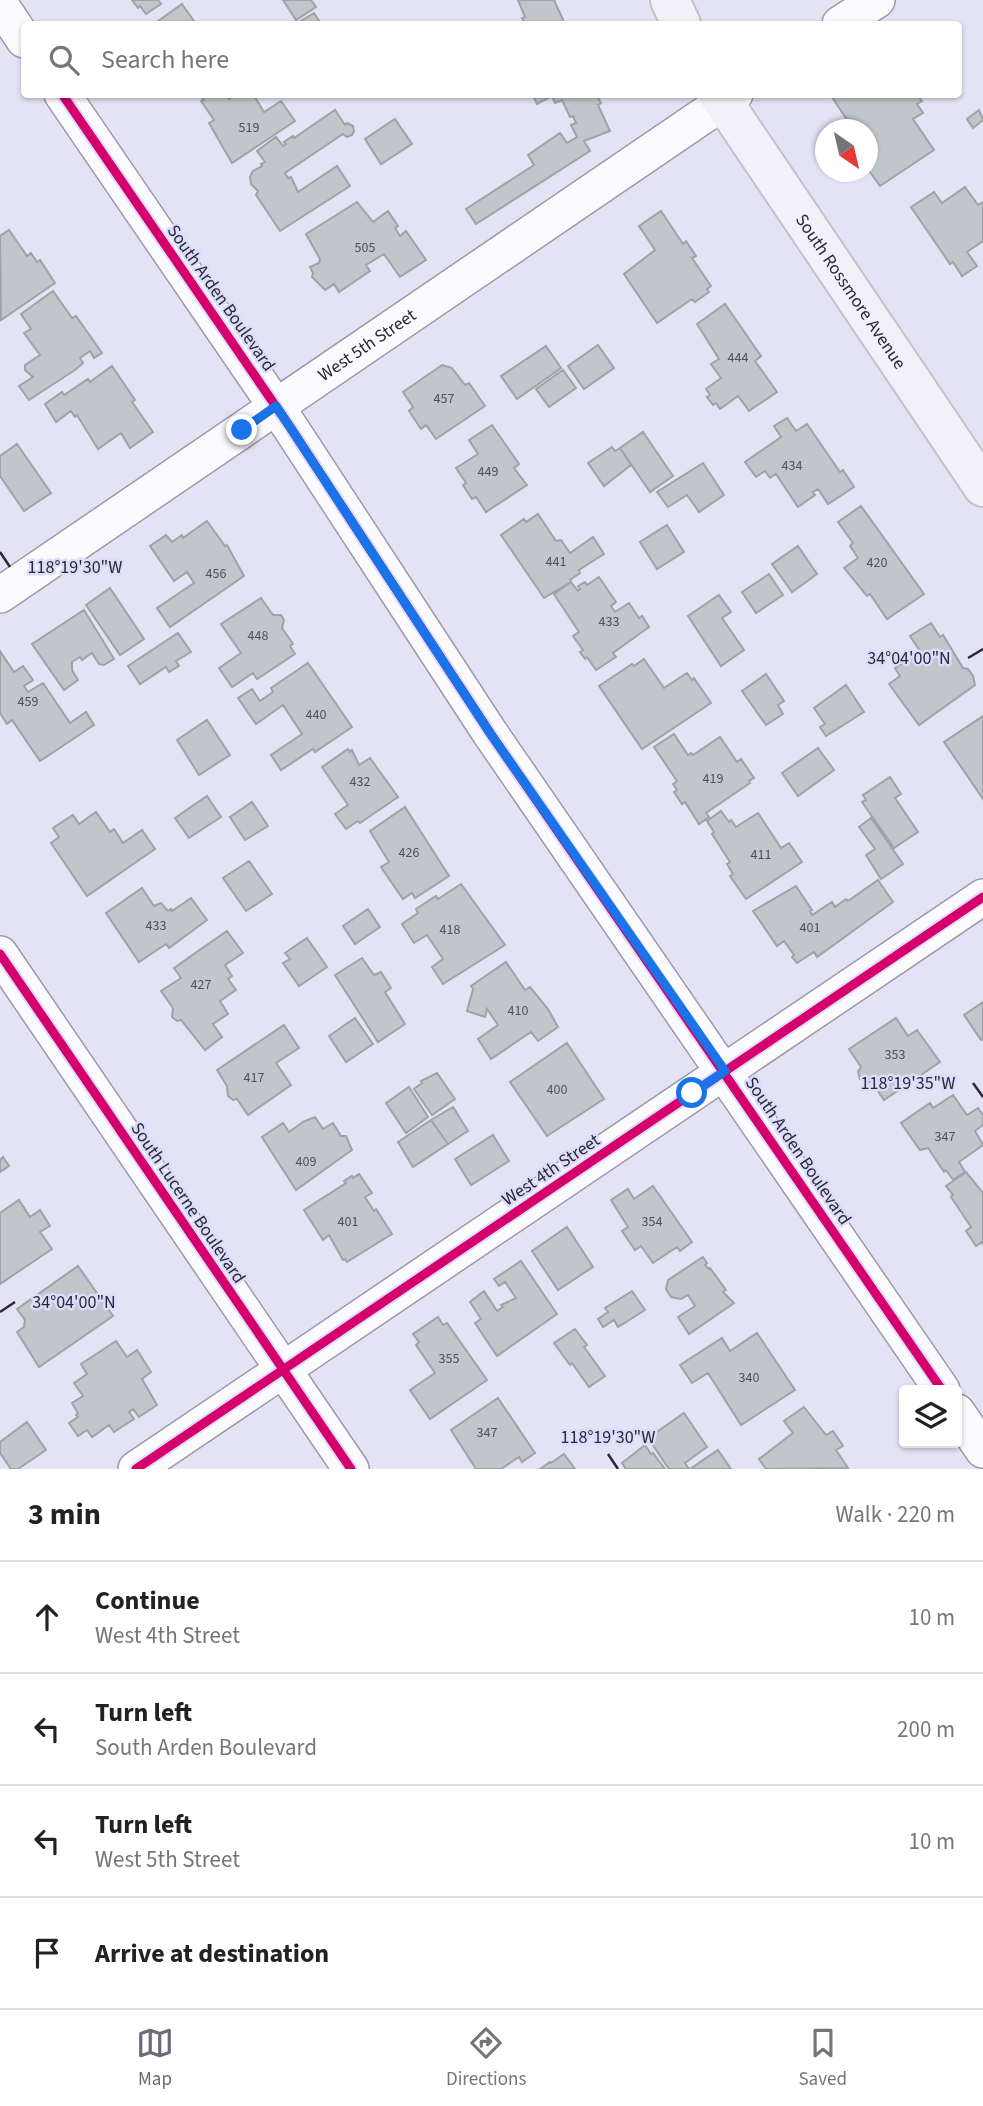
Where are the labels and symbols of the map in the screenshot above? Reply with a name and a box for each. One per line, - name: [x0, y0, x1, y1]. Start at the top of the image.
- house number: 519: [239, 118, 259, 138]
- north arrow: [815, 119, 878, 182]
- street label: South Rossmore Avenue: [790, 209, 912, 374]
- street label: South Arden Boulevard: [161, 220, 281, 376]
- house number: 505: [355, 238, 375, 258]
- street label: West 5th Street: [313, 303, 421, 387]
- house number: 444: [728, 348, 748, 368]
- house number: 457: [434, 389, 454, 409]
- route end: [226, 414, 257, 445]
- house number: 434: [782, 456, 802, 476]
- house number: 449: [478, 462, 498, 482]
- house number: 441: [546, 552, 566, 572]
- house number: 420: [867, 553, 887, 573]
- text: 118°19'30"W: [28, 555, 122, 580]
- house number: 456: [206, 564, 226, 584]
- house number: 433: [599, 612, 619, 632]
- house number: 448: [248, 626, 268, 646]
- text: 34°04'00"N: [867, 646, 951, 671]
- house number: 459: [18, 692, 38, 712]
- house number: 440: [306, 705, 326, 725]
- house number: 419: [703, 769, 723, 789]
- house number: 432: [350, 772, 370, 792]
- house number: 426: [399, 843, 419, 863]
- house number: 411: [751, 845, 771, 865]
- house number: 433: [146, 916, 166, 936]
- house number: 401: [800, 918, 820, 938]
- house number: 418: [440, 920, 460, 940]
- house number: 427: [191, 975, 211, 995]
- house number: 410: [508, 1001, 528, 1021]
- house number: 353: [885, 1045, 905, 1065]
- house number: 417: [244, 1068, 264, 1088]
- text: 118°19'35"W: [861, 1071, 955, 1096]
- street label: South Arden Boulevard: [739, 1072, 857, 1230]
- route start: [676, 1077, 707, 1108]
- house number: 400: [547, 1080, 567, 1100]
- street label: South Lucerne Boulevard: [125, 1118, 251, 1288]
- house number: 347: [935, 1127, 955, 1147]
- street label: West 4th Street: [497, 1128, 605, 1212]
- house number: 409: [296, 1152, 316, 1172]
- house number: 401: [338, 1212, 358, 1232]
- house number: 354: [642, 1212, 662, 1232]
- text: 34°04'00"N: [32, 1290, 116, 1315]
- house number: 355: [439, 1349, 459, 1369]
- house number: 340: [739, 1368, 759, 1388]
- house number: 347: [477, 1423, 497, 1443]
- text: 118°19'30"W: [561, 1425, 655, 1450]

